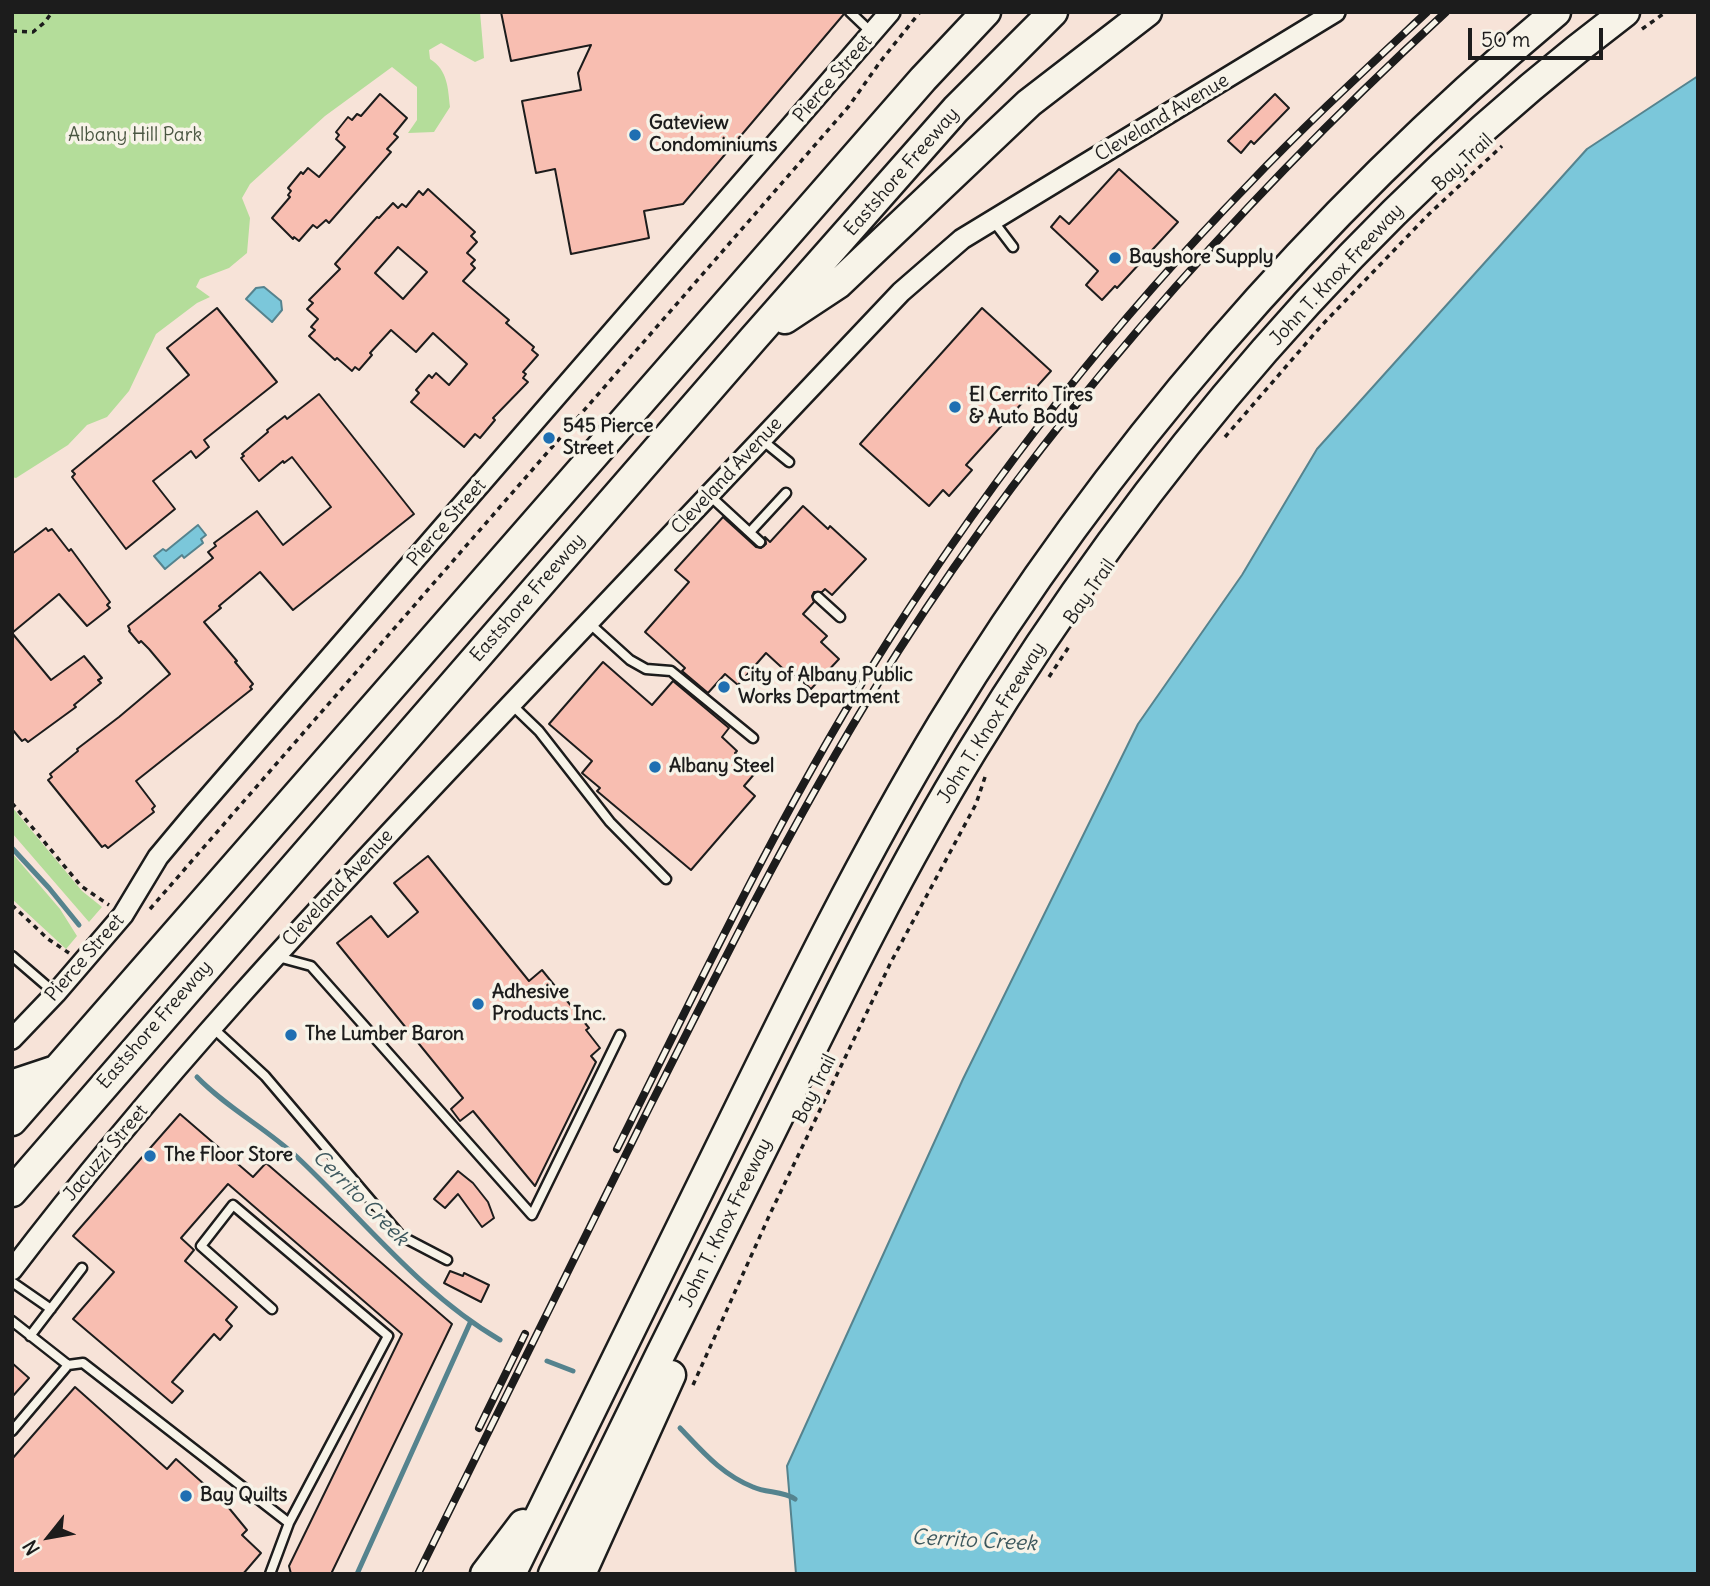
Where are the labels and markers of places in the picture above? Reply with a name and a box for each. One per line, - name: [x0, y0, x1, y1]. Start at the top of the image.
- place label: Gateview Condominiums: [649, 113, 777, 157]
- marker: Gateview Condominiums: [627, 127, 643, 143]
- place label: Bayshore Supply: [1129, 247, 1274, 269]
- marker: Bayshore Supply: [1107, 250, 1123, 266]
- place label: El Cerrito Tires & Auto Body: [969, 385, 1093, 429]
- marker: El Cerrito Tires & Auto Body: [947, 399, 963, 415]
- place label: 545 Pierce Street: [563, 416, 653, 460]
- marker: 545 Pierce Street: [541, 430, 557, 446]
- place label: City of Albany Public Works Department: [738, 665, 913, 709]
- marker: City of Albany Public Works Department: [716, 679, 732, 695]
- place label: Albany Steel: [669, 756, 774, 778]
- marker: Albany Steel: [647, 759, 663, 775]
- place label: Adhesive Products Inc.: [492, 982, 606, 1026]
- marker: Adhesive Products Inc.: [470, 996, 486, 1012]
- place label: The Lumber Baron: [305, 1024, 464, 1046]
- marker: The Lumber Baron: [283, 1027, 299, 1043]
- place label: The Floor Store: [164, 1145, 293, 1167]
- marker: The Floor Store: [142, 1148, 158, 1164]
- place label: Bay Quilts: [200, 1485, 287, 1507]
- marker: Bay Quilts: [178, 1488, 194, 1504]

